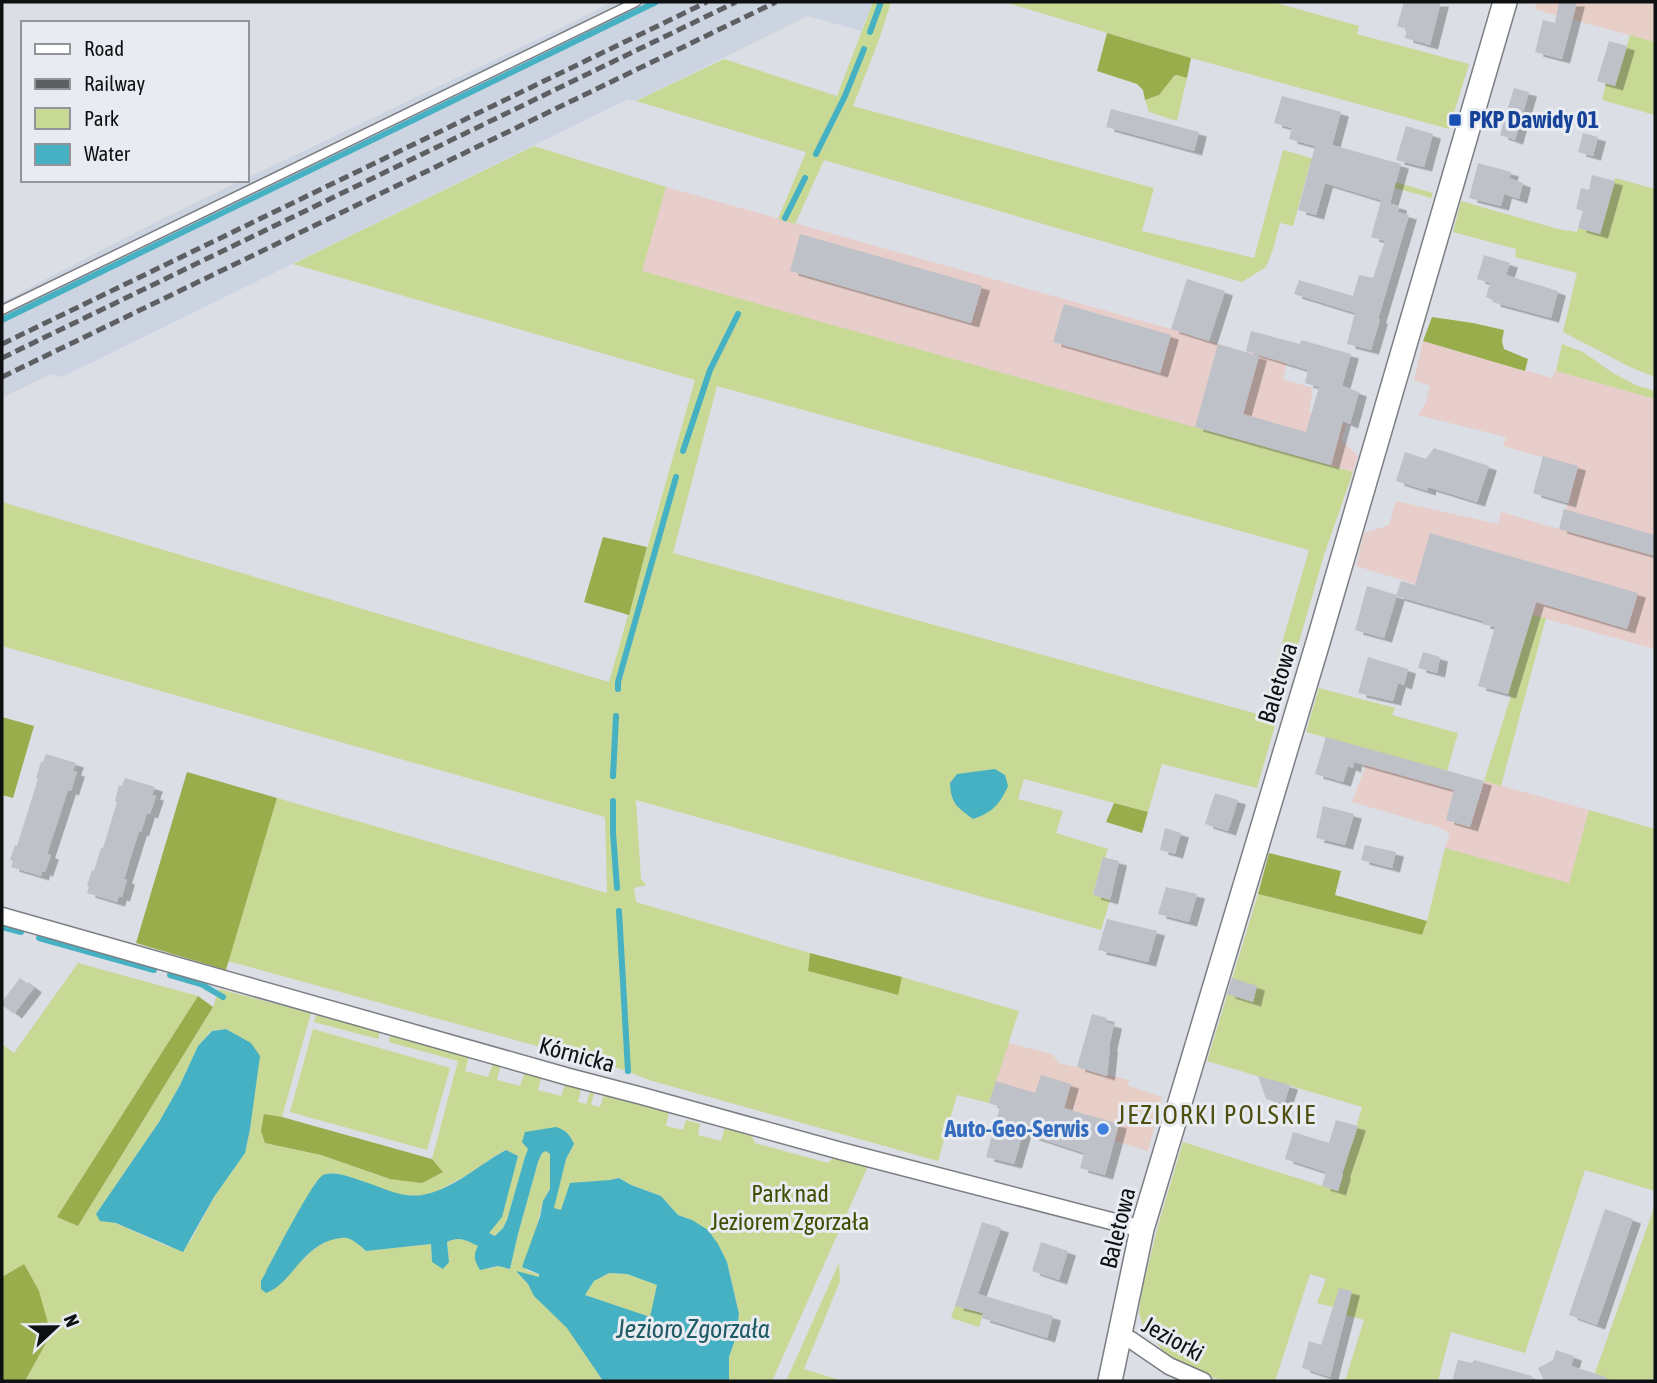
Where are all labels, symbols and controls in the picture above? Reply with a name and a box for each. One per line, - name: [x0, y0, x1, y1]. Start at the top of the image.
- legend: [21, 21, 248, 182]
- text: Road: [84, 36, 124, 60]
- text: Railway: [84, 71, 146, 95]
- text: Park: [84, 106, 119, 130]
- place label: PKP Dawidy 01: [1469, 106, 1599, 133]
- marker: PKP Dawidy 01: [1447, 112, 1463, 128]
- text: Water: [84, 141, 131, 165]
- street label: Baletowa: [1253, 639, 1302, 726]
- street label: Kórnicka: [536, 1031, 618, 1078]
- district label: JEZIORKI POLSKIE: [1117, 1100, 1317, 1130]
- place label: Auto-Geo-Serwis: [944, 1115, 1090, 1142]
- marker: Auto-Geo-Serwis: [1095, 1121, 1111, 1137]
- park label: Park nad Jeziorem Zgorzała: [711, 1180, 869, 1235]
- street label: Baletowa: [1094, 1185, 1141, 1271]
- north arrow: [21, 1292, 91, 1362]
- text: N: [59, 1311, 84, 1330]
- street label: Jeziorki: [1138, 1311, 1209, 1366]
- water label: Jezioro Zgorzała: [615, 1314, 770, 1344]

